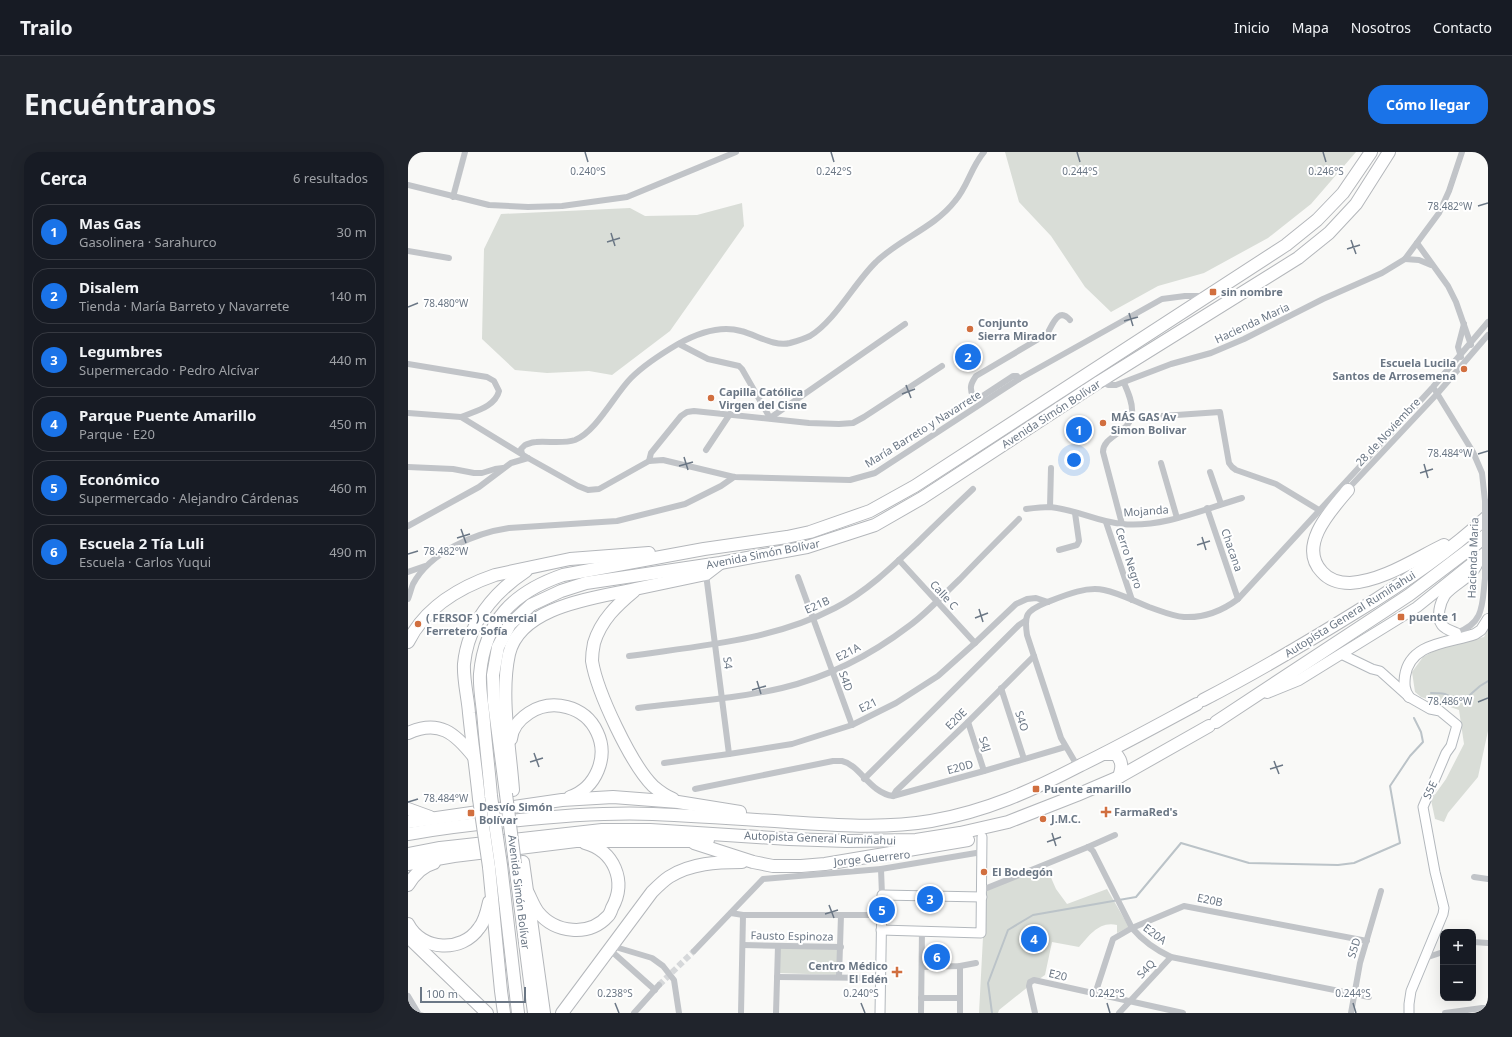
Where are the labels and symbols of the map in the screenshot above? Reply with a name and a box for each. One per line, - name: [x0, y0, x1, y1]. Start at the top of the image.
- text: 0.240°S: [570, 164, 606, 178]
- text: 0.242°S: [816, 164, 852, 178]
- text: 0.244°S: [1062, 164, 1098, 178]
- text: 0.246°S: [1308, 164, 1344, 178]
- text: 78.482°W: [1428, 199, 1473, 213]
- place label: sin nombre: [1221, 284, 1283, 299]
- marker: sin nombre: [1208, 287, 1218, 297]
- text: 78.480°W: [424, 296, 469, 310]
- street label: Hacienda Maria: [1212, 299, 1292, 346]
- place label: Conjunto Sierra Mirador: [978, 315, 1057, 343]
- marker: Conjunto Sierra Mirador: [965, 324, 975, 334]
- pin: 2: [955, 342, 981, 372]
- place label: Escuela Lucila Santos de Arrosemena: [1333, 355, 1456, 383]
- marker: Escuela Lucila Santos de Arrosemena: [1459, 364, 1469, 374]
- street label: Avenida Simón Bolívar: [998, 376, 1104, 451]
- place label: Capilla Católica Virgen del Cisne: [719, 384, 807, 412]
- street label: María Barreto y Navarrete: [862, 387, 984, 471]
- marker: Capilla Católica Virgen del Cisne: [706, 393, 716, 403]
- street label: 28 de Noviembre: [1352, 394, 1423, 469]
- place label: MÁS GAS Av Simon Bolivar: [1111, 409, 1187, 437]
- pin: 1: [1066, 415, 1092, 445]
- marker: MÁS GAS Av Simon Bolivar: [1098, 418, 1108, 428]
- text: 78.484°W: [1428, 446, 1473, 460]
- your location: [1064, 450, 1084, 470]
- street label: Mojanda: [1123, 501, 1169, 520]
- street label: Hacienda Maria: [1464, 517, 1481, 599]
- street label: Cerro Negro: [1112, 525, 1147, 591]
- street label: Chacana: [1218, 526, 1247, 573]
- street label: Avenida Simón Bolívar: [705, 535, 821, 572]
- text: 78.482°W: [424, 544, 469, 558]
- street label: Autopista General Rumiñahui: [1281, 567, 1418, 660]
- street label: Calle C: [927, 577, 962, 613]
- street label: E21B: [802, 592, 832, 617]
- place label: puente 1: [1409, 609, 1457, 624]
- place label: ( FERSOF ) Comercial Ferretero Sofía: [426, 610, 537, 638]
- marker: puente 1: [1396, 612, 1406, 622]
- marker: ( FERSOF ) Comercial Ferretero Sofía: [413, 619, 423, 629]
- street label: E21A: [833, 639, 864, 664]
- street label: S4: [720, 656, 737, 671]
- street label: S4D: [836, 669, 857, 693]
- street label: E21: [856, 694, 879, 715]
- text: 78.486°W: [1428, 694, 1473, 708]
- street label: E20E: [942, 705, 970, 733]
- street label: S4O: [1012, 709, 1033, 733]
- street label: S4J: [976, 734, 995, 753]
- street label: E20D: [945, 756, 975, 777]
- street label: S5E: [1419, 778, 1440, 801]
- place label: Puente amarillo: [1044, 781, 1132, 796]
- marker: Puente amarillo: [1031, 784, 1041, 794]
- text: 78.484°W: [424, 791, 469, 805]
- place label: Desvío Simón Bolívar: [479, 799, 553, 827]
- place label: FarmaRed's: [1114, 804, 1178, 819]
- marker: FarmaRed's: [1101, 807, 1111, 817]
- marker: Desvío Simón Bolívar: [466, 808, 476, 818]
- place label: J.M.C.: [1050, 811, 1081, 826]
- marker: J.M.C.: [1038, 814, 1048, 824]
- street label: Autopista General Rumiñahui: [744, 827, 896, 848]
- street label: Avenida Simón Bolívar: [505, 834, 534, 951]
- street label: Jorge Guerrero: [832, 846, 911, 869]
- place label: El Bodegón: [992, 864, 1053, 879]
- marker: El Bodegón: [979, 867, 989, 877]
- pin: 3: [917, 884, 943, 914]
- street label: E20B: [1196, 889, 1224, 910]
- pin: 5: [869, 895, 895, 925]
- street label: E20A: [1141, 920, 1171, 948]
- pin: 4: [1021, 924, 1047, 954]
- street label: Fausto Espinoza: [750, 927, 834, 944]
- street label: S5D: [1343, 936, 1364, 960]
- pin: 6: [924, 942, 950, 972]
- street label: S4Q: [1133, 956, 1158, 981]
- place label: Centro Médico El Edén: [808, 958, 888, 986]
- street label: E20: [1047, 965, 1069, 984]
- marker: Centro Médico El Edén: [891, 966, 903, 978]
- scale bar: [420, 985, 526, 1004]
- text: 0.238°S: [597, 986, 633, 1000]
- text: 0.240°S: [843, 986, 879, 1000]
- text: 0.242°S: [1089, 986, 1125, 1000]
- text: 0.244°S: [1335, 986, 1371, 1000]

